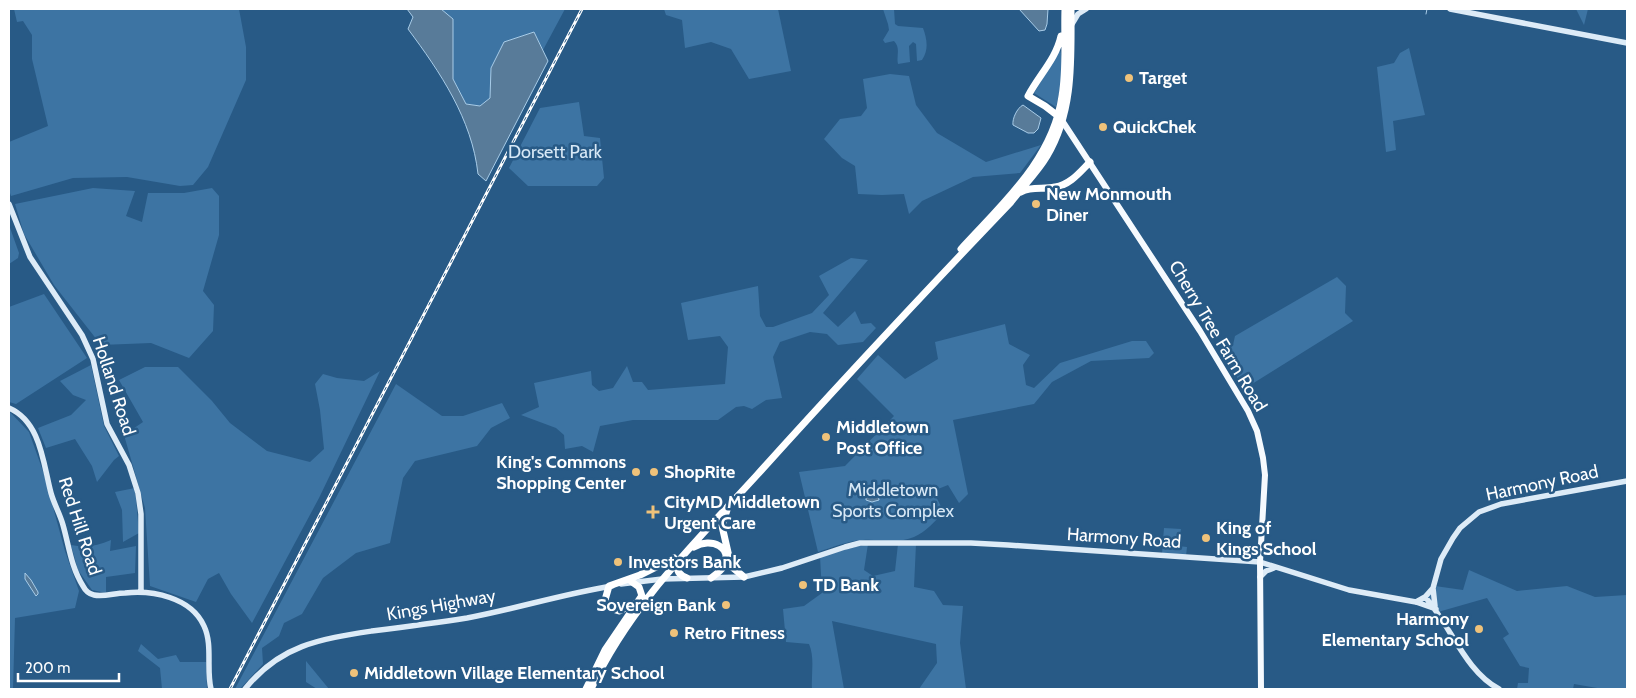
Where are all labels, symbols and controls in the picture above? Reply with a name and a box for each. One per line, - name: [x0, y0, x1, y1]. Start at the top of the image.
- place label: Target: [1139, 67, 1187, 89]
- marker: Target: [1123, 72, 1135, 84]
- place label: QuickChek: [1113, 116, 1197, 138]
- marker: QuickChek: [1097, 121, 1109, 133]
- park label: Dorsett Park: [508, 141, 603, 163]
- place label: New Monmouth Diner: [1046, 183, 1172, 226]
- marker: New Monmouth Diner: [1030, 198, 1042, 210]
- street label: Cherry Tree Farm Road: [1164, 257, 1272, 415]
- street label: Holland Road: [88, 334, 140, 438]
- place label: Middletown Post Office: [836, 416, 929, 459]
- marker: Middletown Post Office: [820, 431, 832, 443]
- place label: King's Commons Shopping Center: [496, 451, 626, 494]
- street label: Harmony Road: [1484, 460, 1600, 506]
- place label: ShopRite: [664, 461, 735, 483]
- marker: King's Commons Shopping Center: [630, 466, 642, 478]
- marker: ShopRite: [648, 466, 660, 478]
- street label: Red Hill Road: [54, 474, 106, 578]
- park label: Middletown Sports Complex: [832, 479, 954, 522]
- place label: CityMD Middletown Urgent Care: [664, 491, 820, 534]
- marker: CityMD Middletown Urgent Care: [646, 505, 660, 519]
- place label: King of Kings School: [1216, 517, 1317, 560]
- street label: Harmony Road: [1066, 523, 1182, 553]
- marker: King of Kings School: [1200, 532, 1212, 544]
- place label: Investors Bank: [628, 551, 741, 573]
- marker: Investors Bank: [612, 556, 624, 568]
- place label: TD Bank: [813, 574, 879, 596]
- marker: TD Bank: [797, 579, 809, 591]
- street label: Kings Highway: [385, 585, 497, 625]
- place label: Sovereign Bank: [596, 594, 716, 616]
- marker: Sovereign Bank: [720, 599, 732, 611]
- place label: Harmony Elementary School: [1322, 608, 1469, 651]
- place label: Retro Fitness: [684, 622, 785, 644]
- marker: Harmony Elementary School: [1473, 623, 1485, 635]
- marker: Retro Fitness: [668, 627, 680, 639]
- scale bar: [18, 650, 119, 682]
- text: 200 m: [25, 659, 70, 677]
- place label: Middletown Village Elementary School: [364, 662, 665, 684]
- marker: Middletown Village Elementary School: [348, 667, 360, 679]

